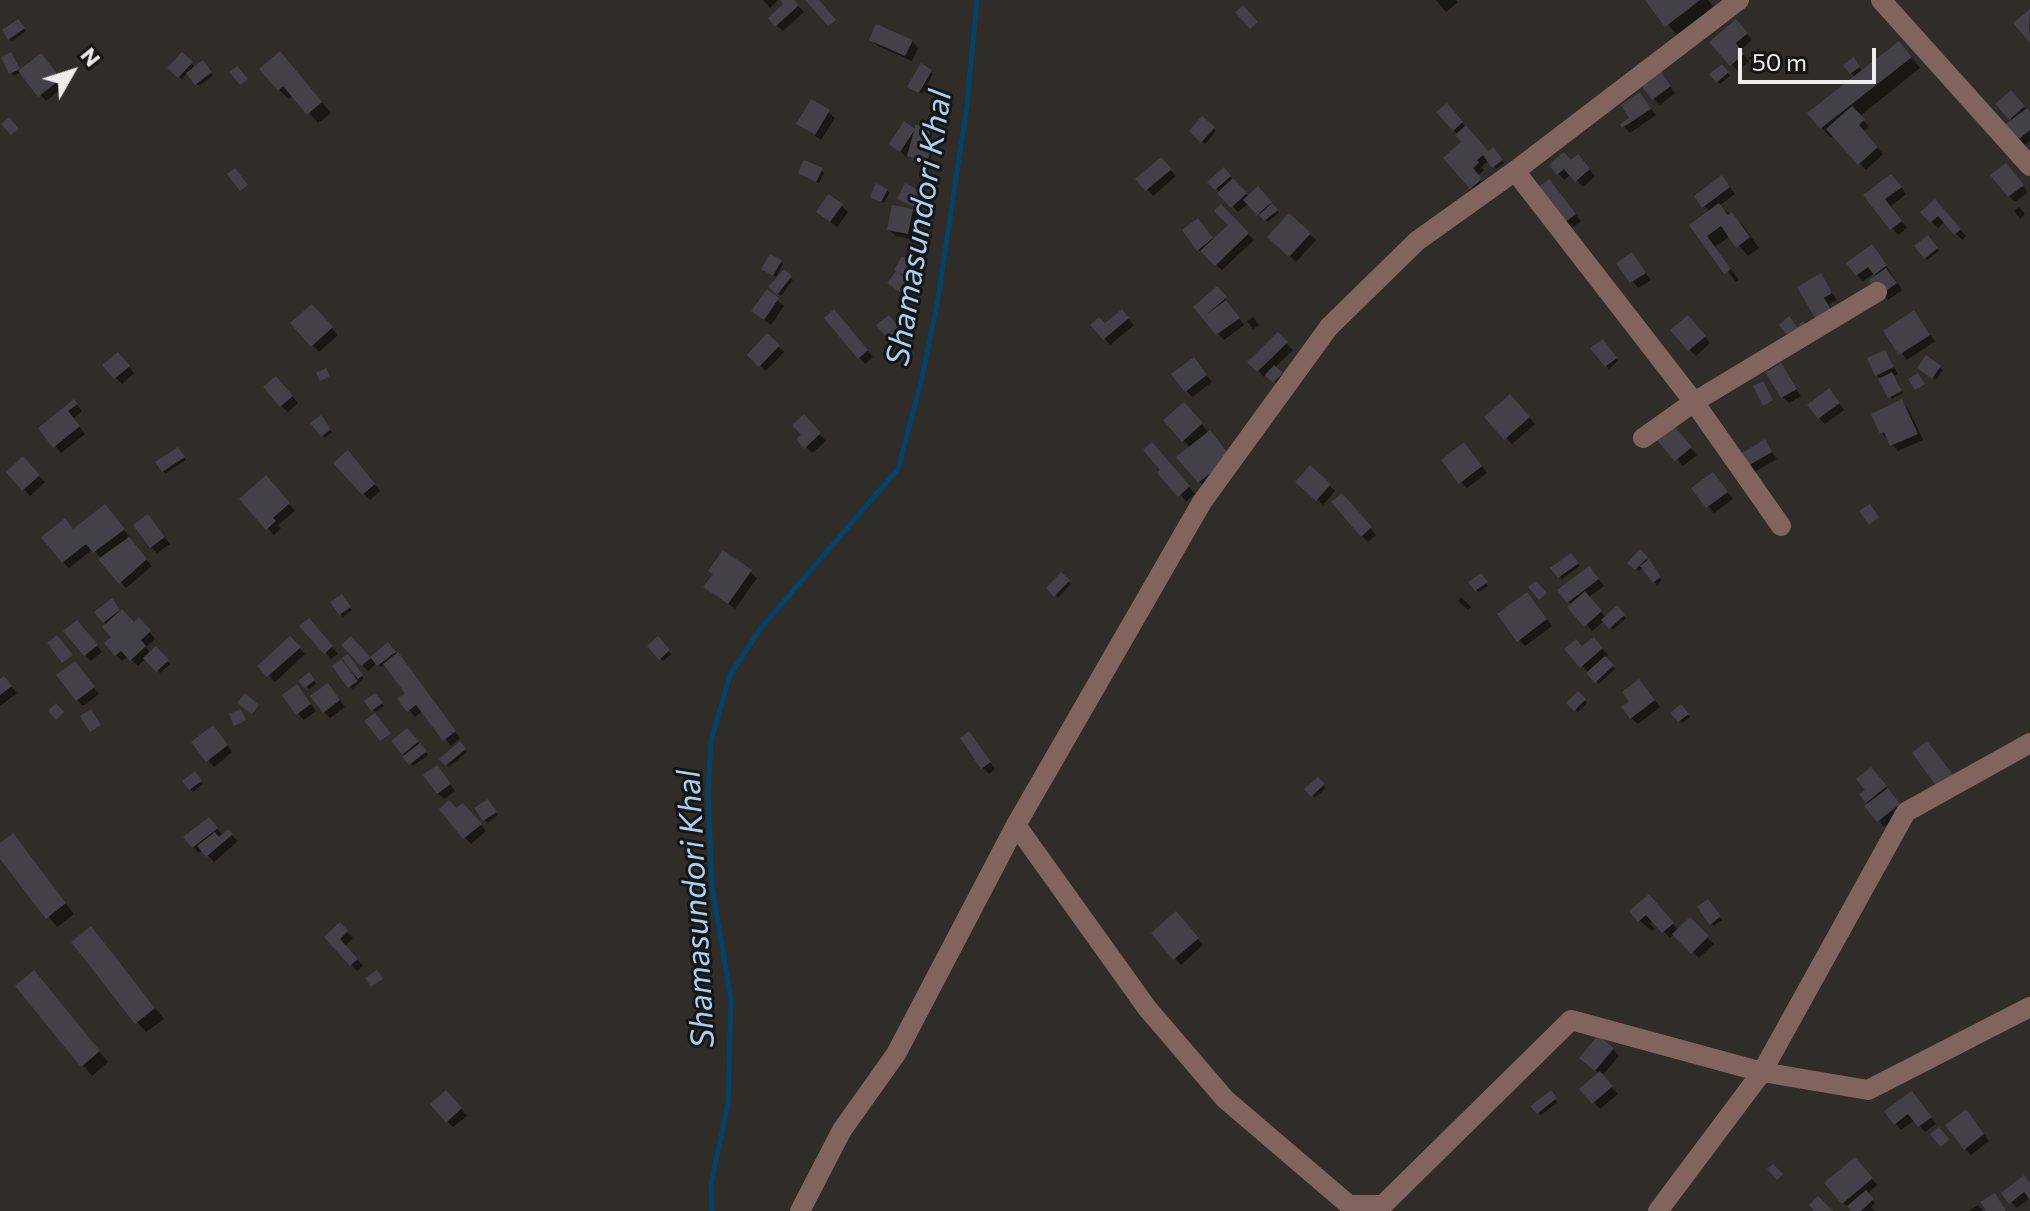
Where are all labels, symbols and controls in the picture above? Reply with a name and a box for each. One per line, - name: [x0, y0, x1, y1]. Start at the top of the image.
- north arrow: [32, 32, 112, 112]
- scale bar: [1742, 32, 1880, 82]
- text: N: [75, 42, 107, 71]
- text: 50 m: [1752, 47, 1807, 76]
- water label: Shamasundori Khal: [878, 87, 960, 369]
- water label: Shamasundori Khal: [670, 769, 722, 1049]

